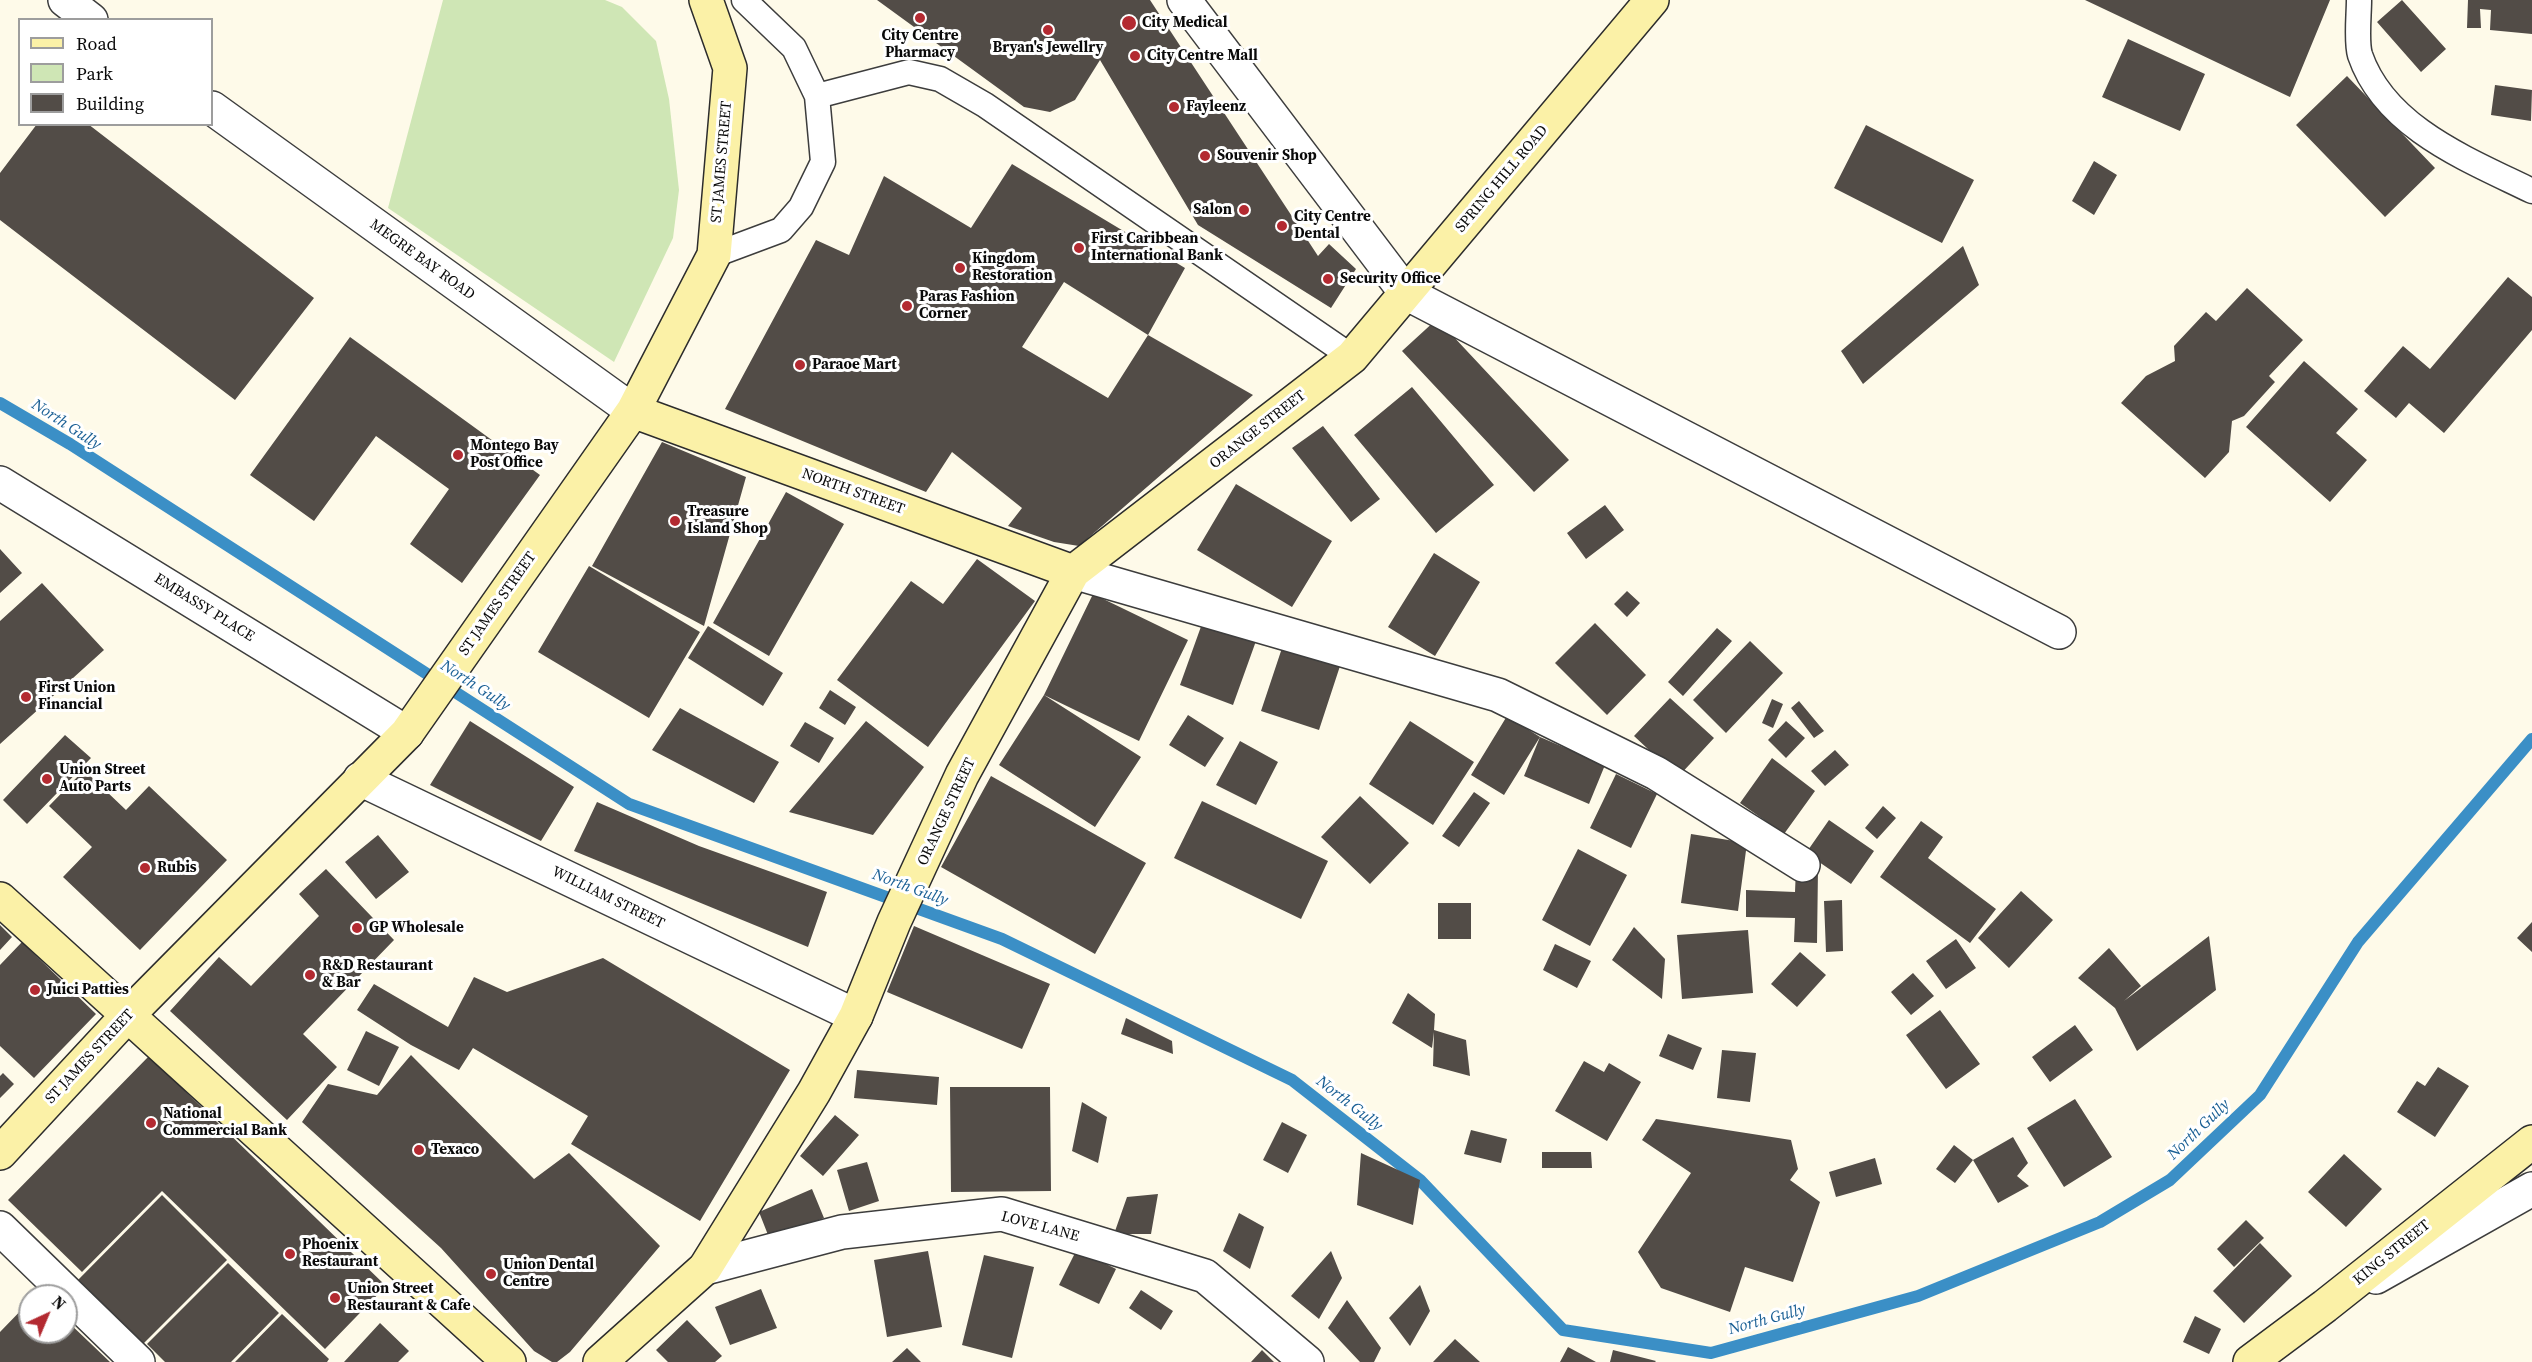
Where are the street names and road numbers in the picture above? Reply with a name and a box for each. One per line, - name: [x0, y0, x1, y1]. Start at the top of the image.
- street label: ST JAMES STREET: [708, 100, 736, 224]
- street label: SPRING HILL ROAD: [1452, 122, 1552, 236]
- street label: MEGRE BAY ROAD: [366, 216, 478, 304]
- street label: ORANGE STREET: [1206, 387, 1310, 473]
- street label: NORTH STREET: [799, 465, 907, 519]
- street label: ST JAMES STREET: [456, 549, 540, 659]
- street label: EMBASSY PLACE: [151, 570, 257, 646]
- street label: ORANGE STREET: [914, 755, 980, 869]
- street label: WILLIAM STREET: [549, 863, 667, 933]
- street label: ST JAMES STREET: [42, 1006, 138, 1108]
- street label: LOVE LANE: [999, 1208, 1081, 1246]
- street label: KING STREET: [2350, 1217, 2434, 1289]

